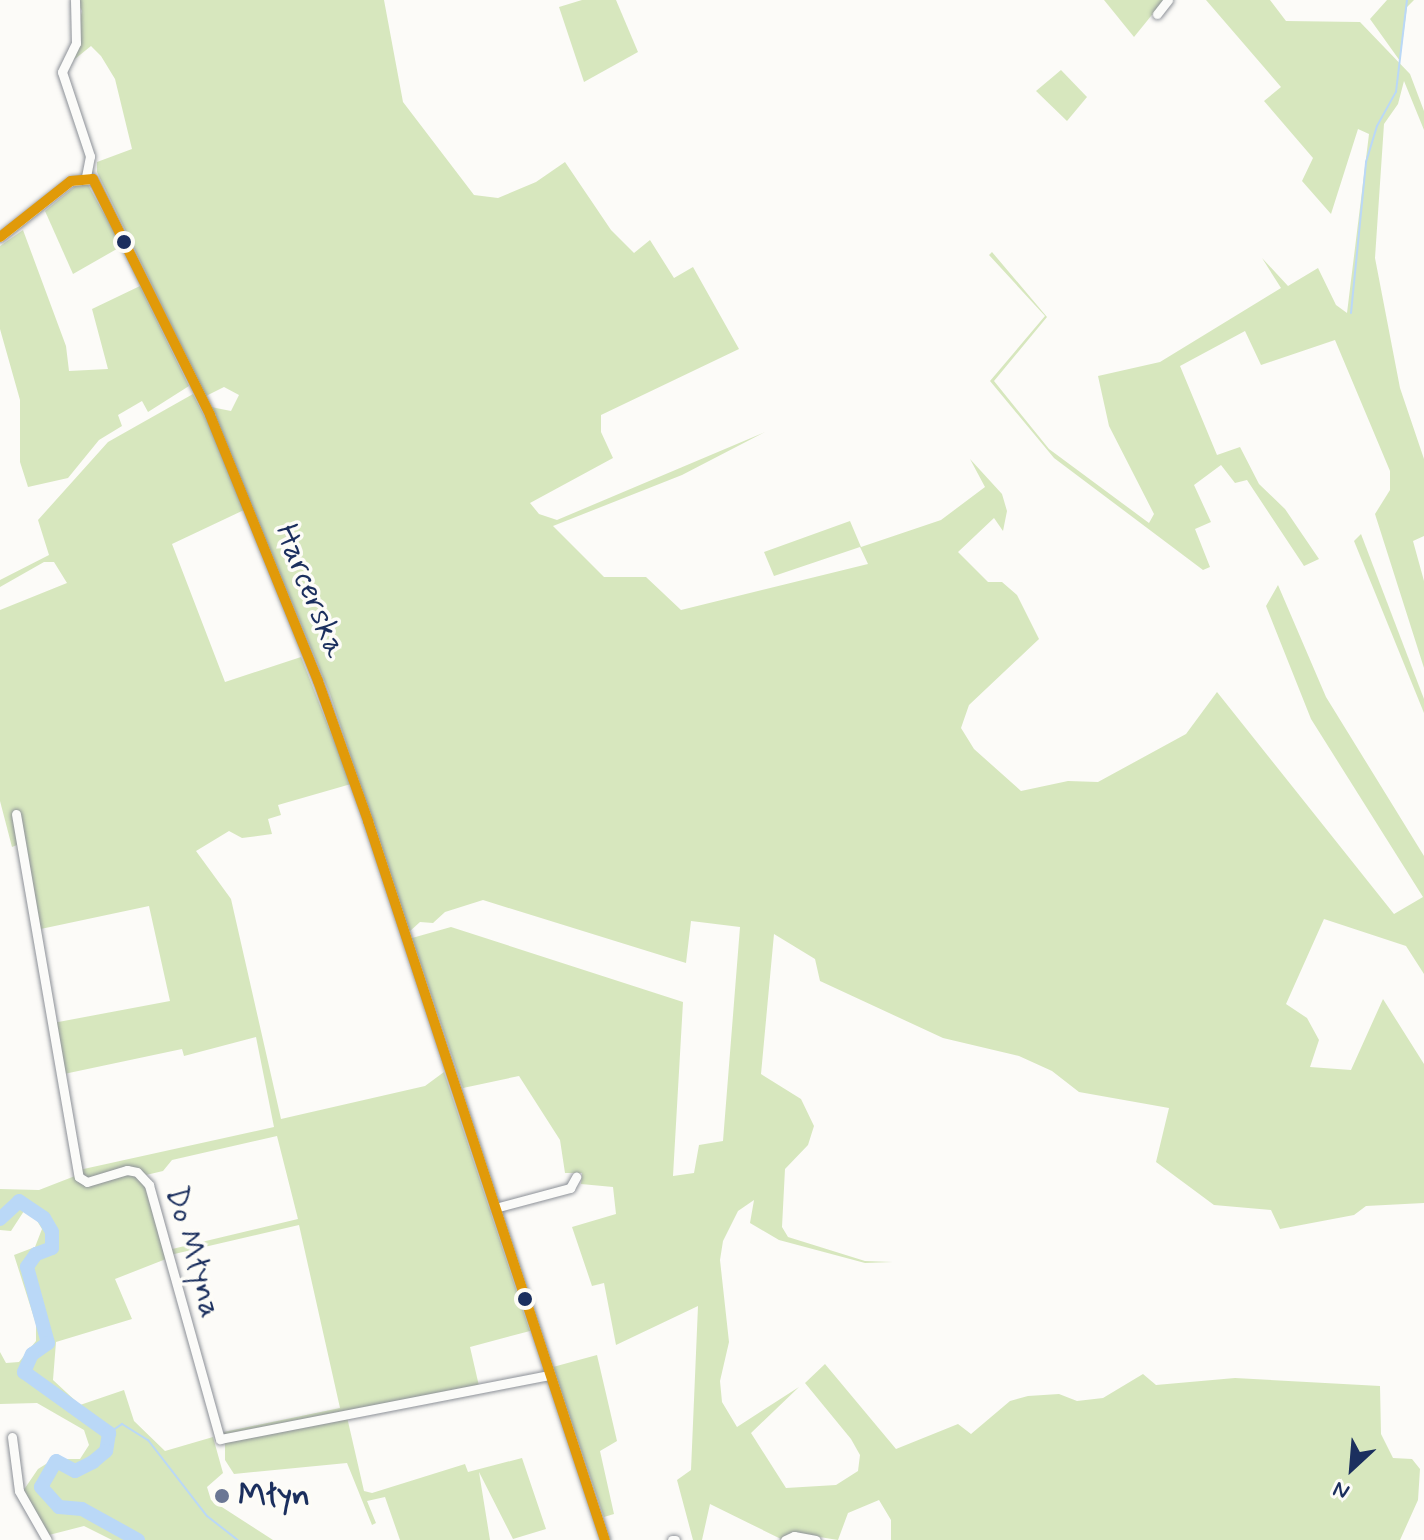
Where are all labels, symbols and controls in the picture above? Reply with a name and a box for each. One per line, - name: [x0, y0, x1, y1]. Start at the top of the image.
- unlabelled marker: [116, 234, 132, 250]
- street label: Harcerska: [266, 519, 354, 663]
- street label: Do Młyna: [156, 1183, 230, 1321]
- unlabelled marker: [517, 1291, 533, 1307]
- north arrow: [1312, 1428, 1392, 1508]
- text: N: [1329, 1474, 1354, 1505]
- place label: Młyn: [238, 1477, 310, 1515]
- marker: Młyn: [213, 1487, 231, 1505]

